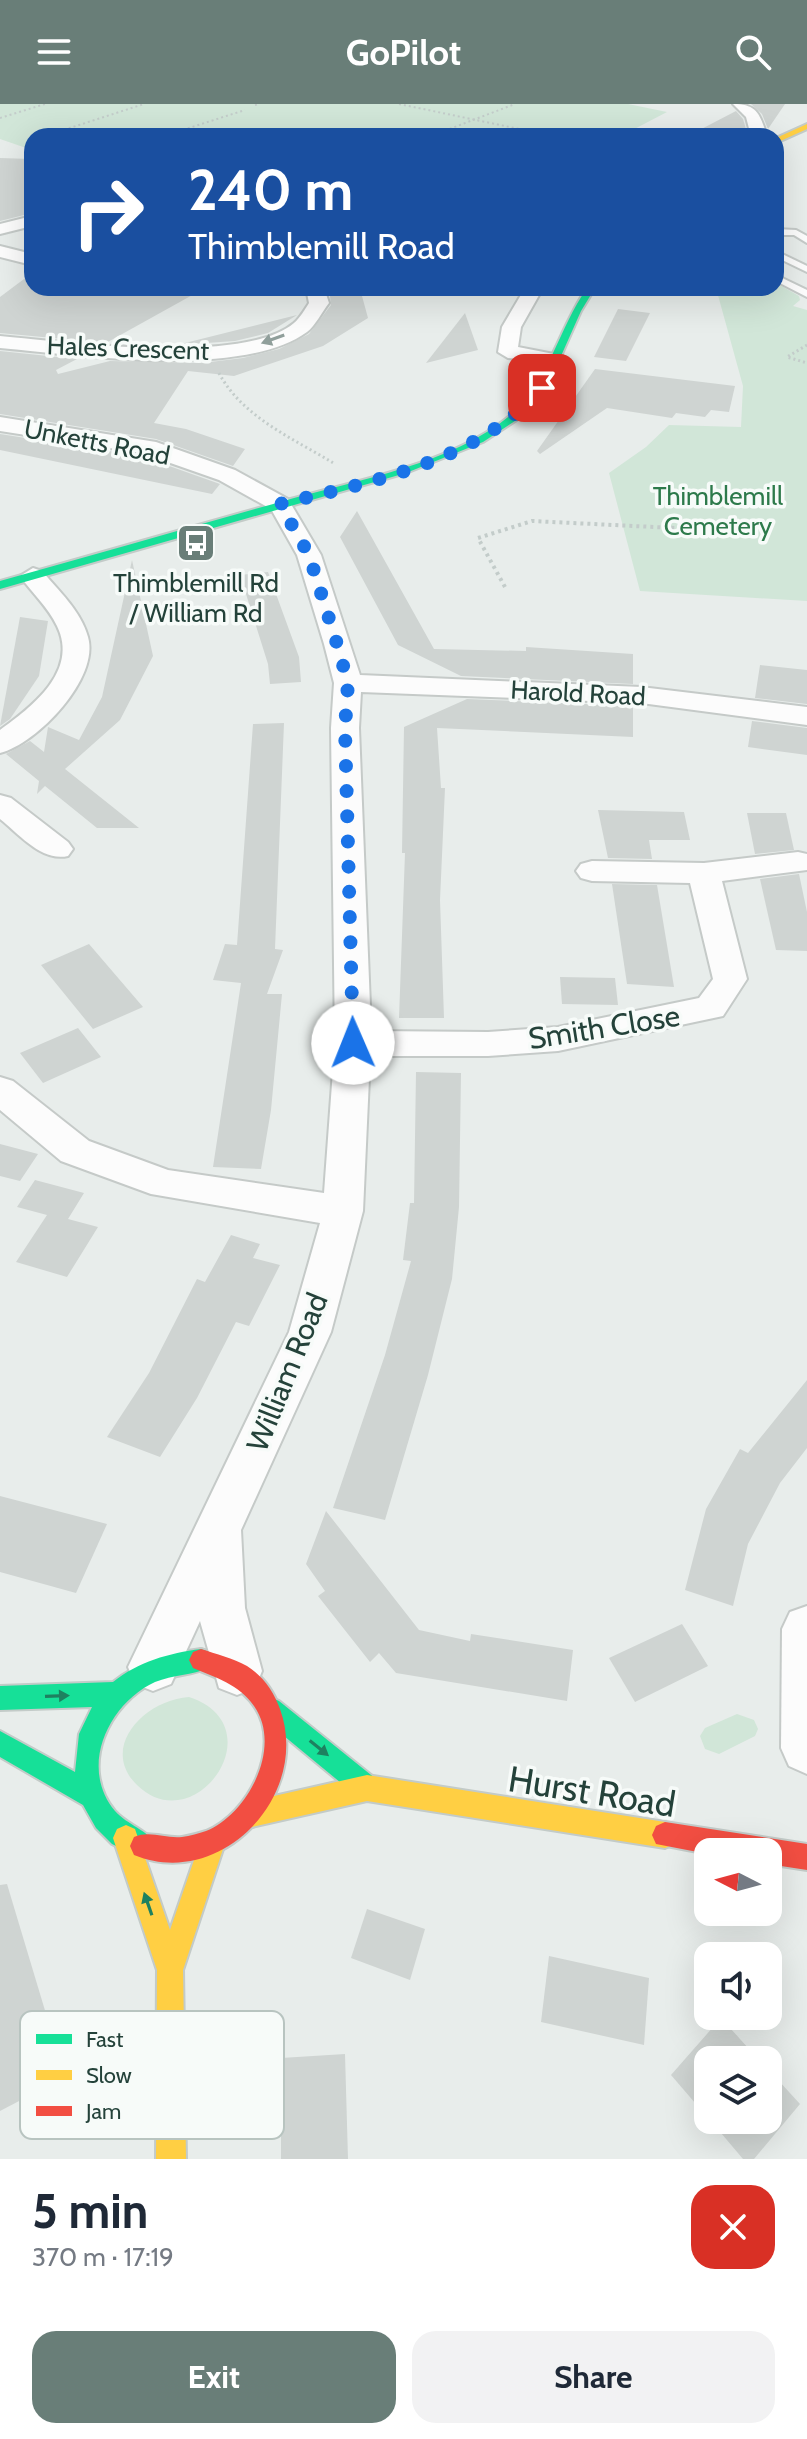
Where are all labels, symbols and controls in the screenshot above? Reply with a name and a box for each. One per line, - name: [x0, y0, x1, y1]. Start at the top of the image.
- icon: menu: [32, 30, 76, 74]
- text: GoPilot: [346, 30, 461, 74]
- icon: search: [731, 30, 775, 74]
- text: 240 m: [188, 156, 353, 224]
- icon: right: [56, 160, 160, 264]
- text: Thimblemill Road: [188, 224, 455, 268]
- street label: Hales Crescent: [46, 329, 210, 367]
- one-way arrow: [260, 333, 284, 346]
- pin: [508, 354, 576, 422]
- icon: arrive: [520, 366, 564, 410]
- street label: Unketts Road: [21, 412, 173, 472]
- park label: Thimblemill Cemetery: [653, 480, 783, 542]
- bus stop icon: Thimblemill Rd / William Rd: [175, 522, 217, 564]
- place label: Thimblemill Rd / William Rd: [113, 567, 279, 629]
- street label: Harold Road: [510, 673, 646, 713]
- street label: Smith Close: [526, 997, 682, 1057]
- position arrow: [311, 1001, 395, 1085]
- street label: William Road: [238, 1287, 336, 1457]
- one-way arrow: [45, 1689, 70, 1702]
- one-way arrow: [308, 1740, 329, 1757]
- street label: Hurst Road: [505, 1756, 679, 1826]
- north arrow: [694, 1838, 782, 1926]
- map controls: [694, 1838, 782, 2134]
- one-way arrow: [142, 1892, 154, 1916]
- button: sound: [694, 1942, 782, 2030]
- legend: [20, 2011, 284, 2139]
- text: Fast: [86, 2026, 124, 2053]
- button: layers: [694, 2046, 782, 2134]
- text: Slow: [86, 2062, 132, 2089]
- text: Jam: [85, 2098, 121, 2125]
- text: 5 min: [32, 2182, 148, 2240]
- button: close: [691, 2185, 775, 2269]
- text: 370 m · 17:19: [32, 2241, 174, 2273]
- button: Exit: [32, 2331, 396, 2423]
- button: Share: [412, 2331, 775, 2423]

